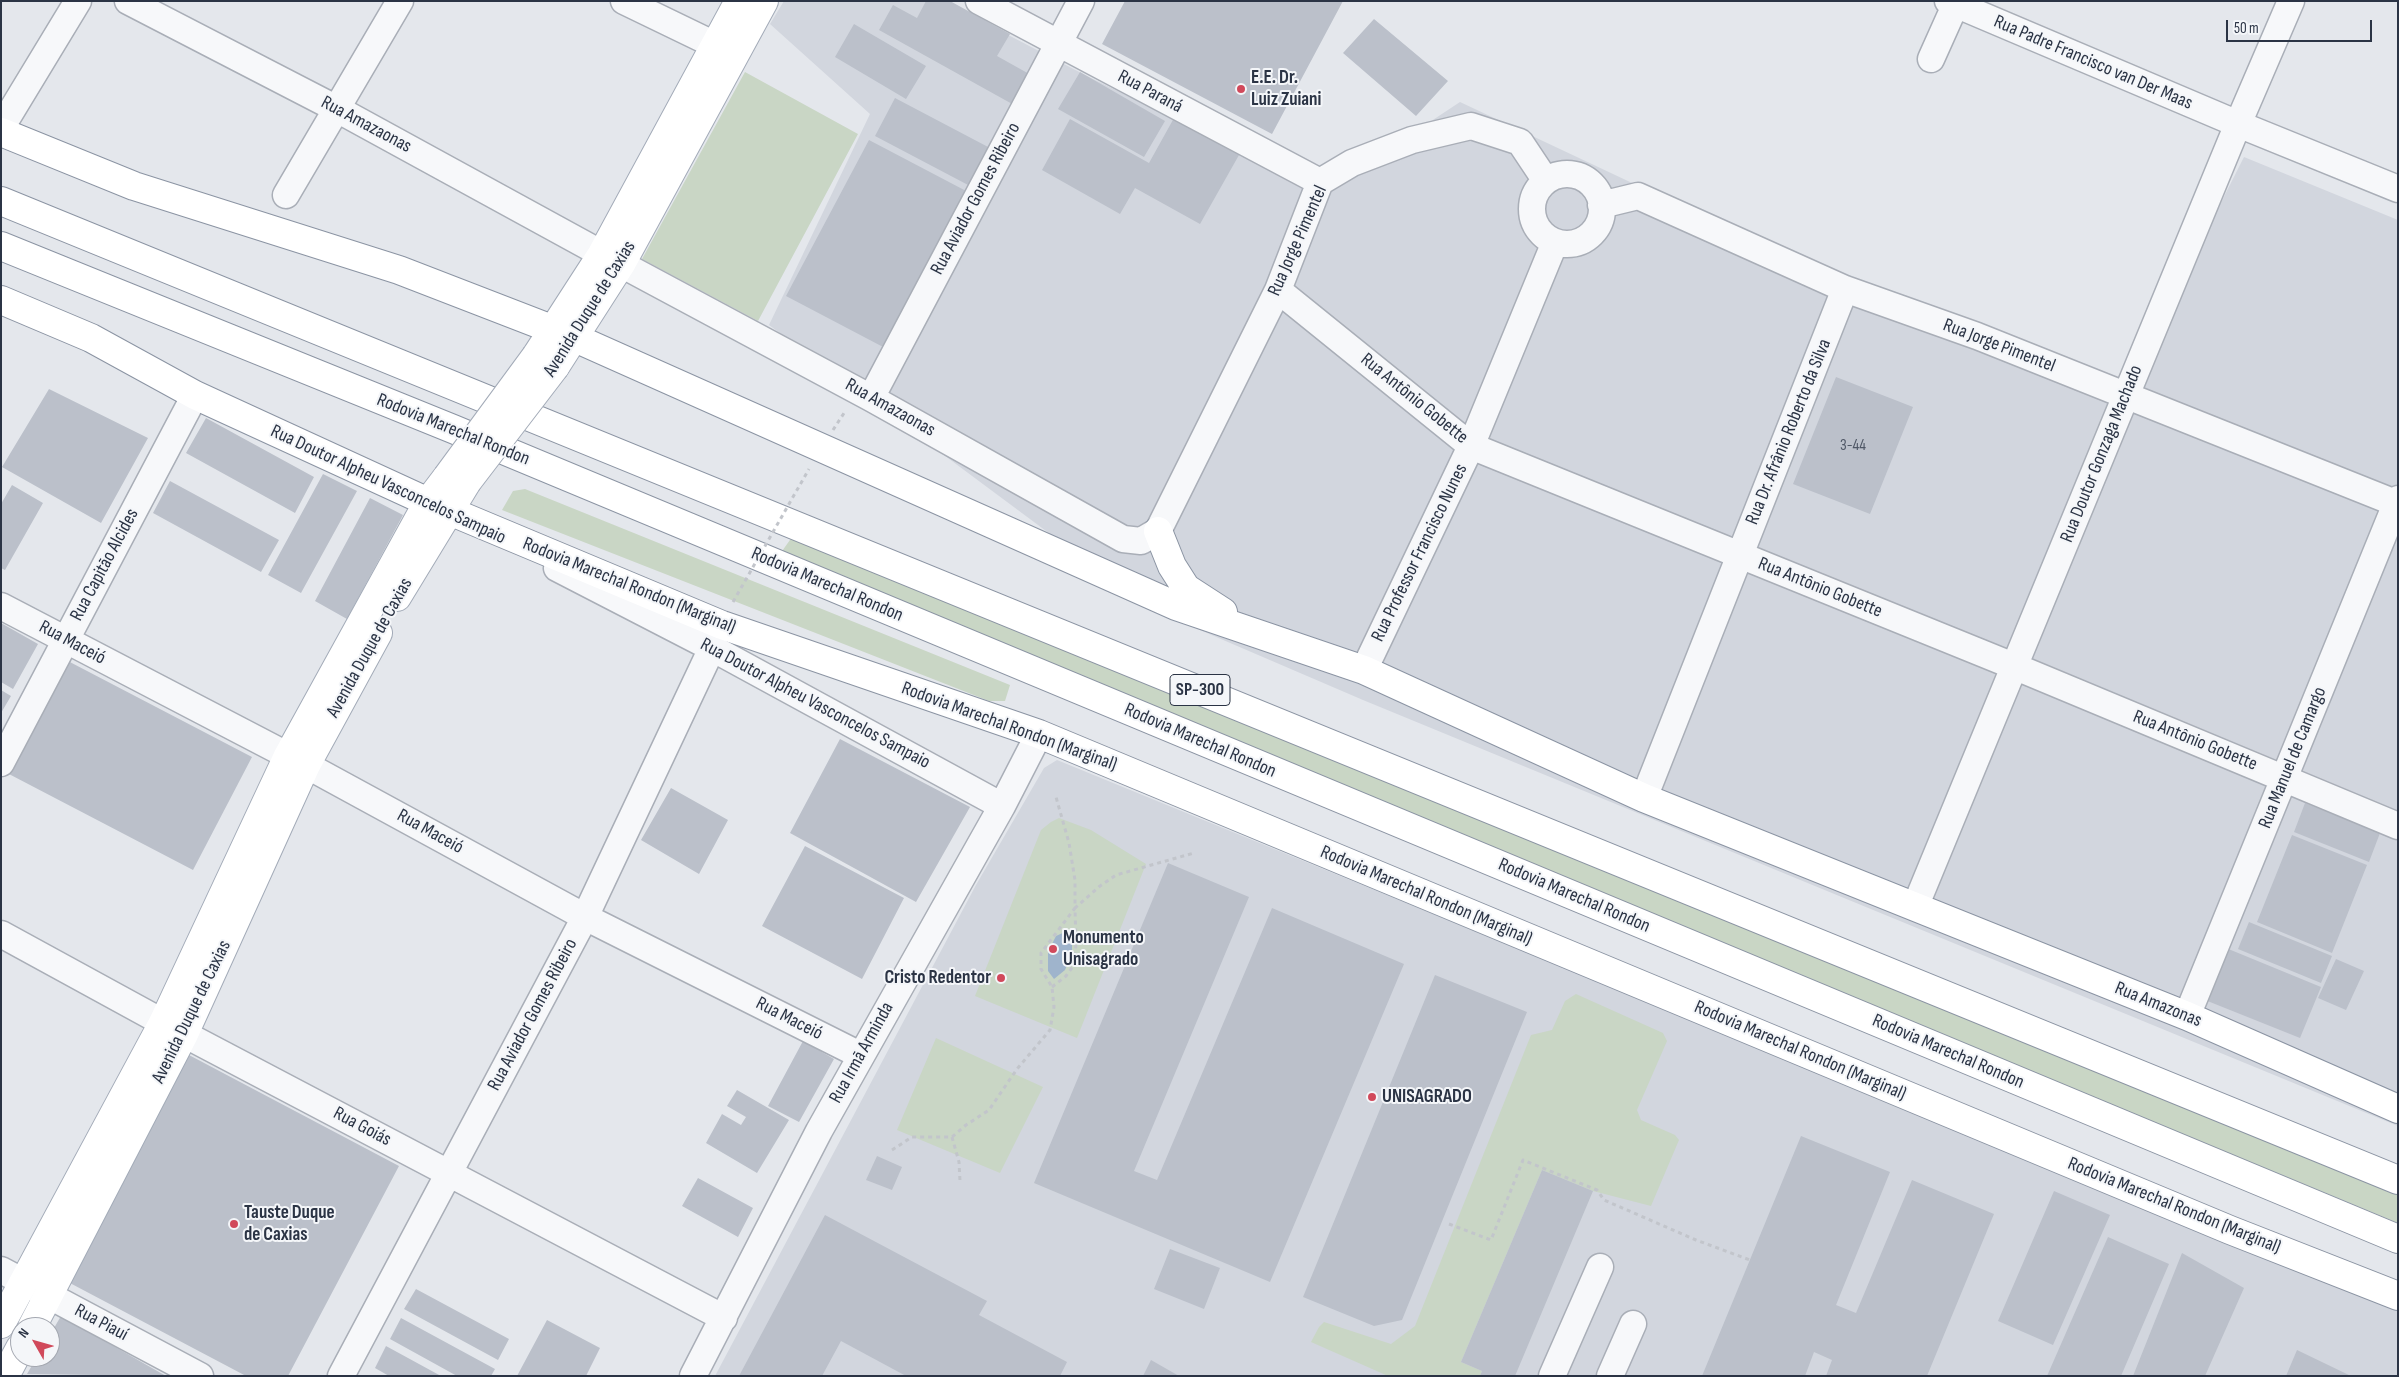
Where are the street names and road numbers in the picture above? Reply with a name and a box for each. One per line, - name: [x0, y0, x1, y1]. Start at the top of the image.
- street label: Rua Padre Francisco van Der Maas: [1990, 11, 2196, 115]
- street label: Rua Paraná: [1114, 65, 1186, 119]
- street label: Rua Amazaonas: [317, 92, 415, 158]
- street label: Rua Aviador Gomes Ribeiro: [926, 119, 1026, 279]
- street label: Rua Jorge Pimentel: [1264, 182, 1332, 300]
- street label: Avenida Duque de Caxias: [539, 237, 641, 381]
- street label: Rua Jorge Pimentel: [1940, 314, 2058, 378]
- street label: Rua Dr. Afrânio Roberto da Silva: [1741, 336, 1837, 528]
- street label: Rua Antônio Gobette: [1356, 349, 1472, 449]
- street label: Rua Doutor Gonzaga Machado: [2056, 362, 2148, 546]
- street label: Rua Amazaonas: [841, 374, 939, 442]
- street label: Rodovia Marechal Rondon: [373, 389, 533, 471]
- street label: Rua Doutor Alpheu Vasconcelos Sampaio: [267, 420, 509, 550]
- street label: Rua Professor Francisco Nunes: [1367, 460, 1473, 646]
- street label: Rua Capitão Alcides: [66, 505, 144, 625]
- street label: Rodovia Marechal Rondon (Marginal): [519, 533, 739, 639]
- street label: Rodovia Marechal Rondon: [748, 543, 906, 627]
- street label: Rua Antônio Gobette: [1755, 553, 1885, 623]
- street label: Avenida Duque de Caxias: [322, 574, 418, 722]
- street label: Rua Maceió: [35, 616, 109, 670]
- street label: Rua Doutor Alpheu Vasconcelos Sampaio: [696, 634, 934, 774]
- road number: SP-300: [1170, 674, 1230, 706]
- street label: Rodovia Marechal Rondon (Marginal): [898, 677, 1120, 777]
- street label: Rua Manuel de Camargo: [2254, 684, 2332, 832]
- street label: Rodovia Marechal Rondon: [1121, 699, 1279, 783]
- street label: Rua Antônio Gobette: [2130, 706, 2260, 776]
- street label: Rua Maceió: [393, 805, 467, 859]
- street label: Rodovia Marechal Rondon (Marginal): [1317, 841, 1535, 951]
- street label: Rodovia Marechal Rondon: [1495, 854, 1653, 938]
- street label: Rua Aviador Gomes Ribeiro: [483, 935, 583, 1095]
- street label: Avenida Duque de Caxias: [148, 937, 236, 1087]
- street label: Rua Amazonas: [2111, 977, 2205, 1033]
- street label: Rua Maceió: [752, 992, 826, 1046]
- street label: Rodovia Marechal Rondon (Marginal): [1691, 996, 1909, 1106]
- street label: Rua Irmã Arminda: [825, 999, 899, 1107]
- street label: Rodovia Marechal Rondon: [1869, 1010, 2027, 1094]
- street label: Rua Goiás: [329, 1102, 395, 1152]
- street label: Rodovia Marechal Rondon (Marginal): [2064, 1153, 2284, 1259]
- street label: Rua Piauí: [70, 1299, 132, 1347]

